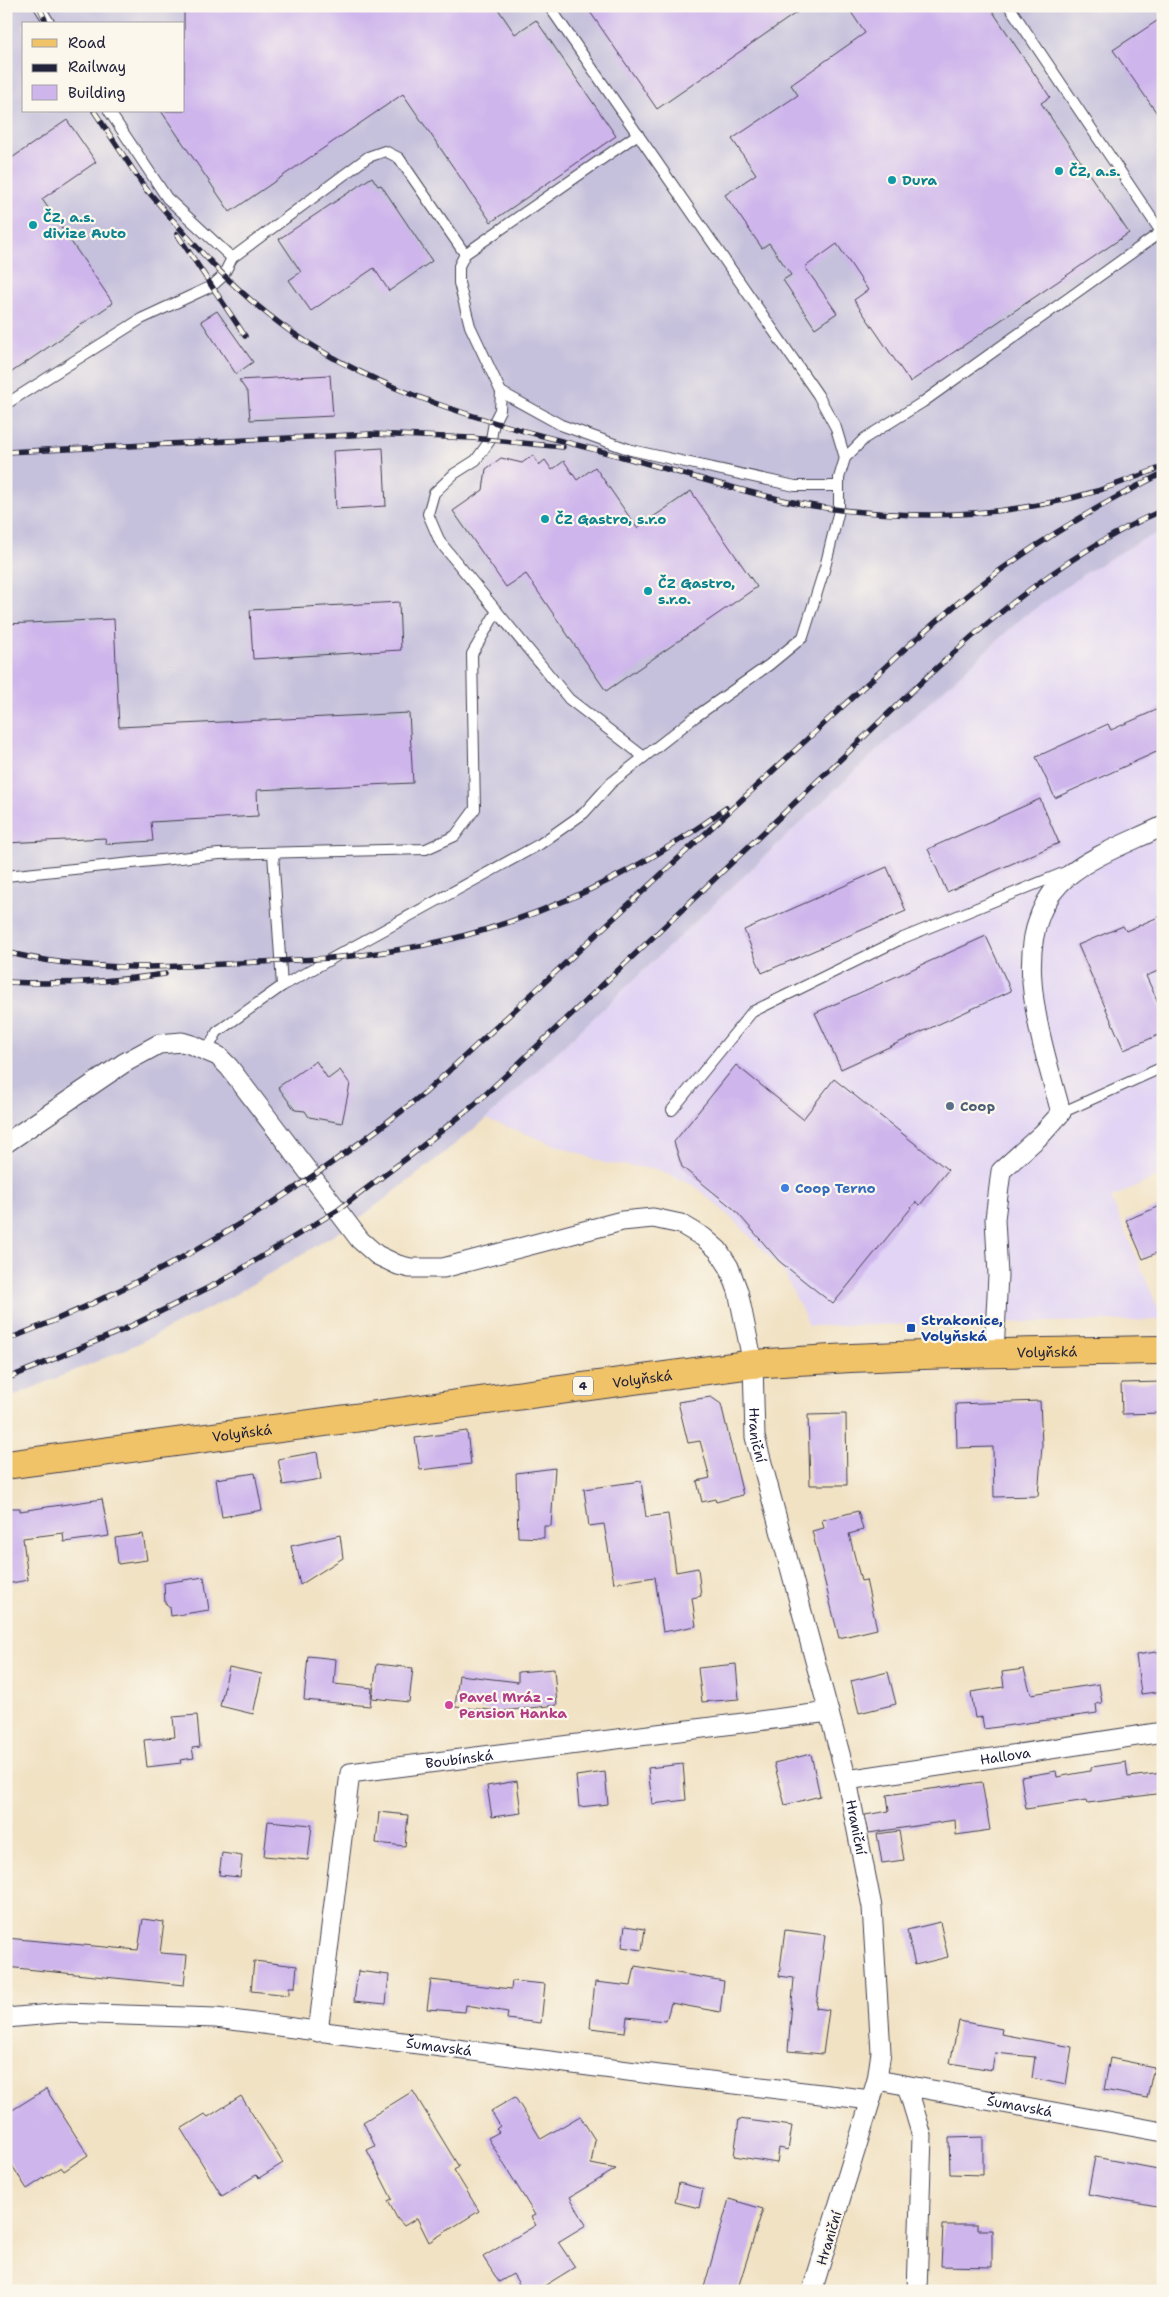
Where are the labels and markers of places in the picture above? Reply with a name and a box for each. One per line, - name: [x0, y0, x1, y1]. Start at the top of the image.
- place label: ČZ, a.s.: [1069, 162, 1121, 180]
- marker: ČZ, a.s.: [1053, 165, 1065, 177]
- place label: Dura: [902, 171, 937, 189]
- marker: Dura: [886, 174, 898, 186]
- place label: ČZ, a.s. divize Auto: [43, 208, 126, 242]
- marker: ČZ, a.s. divize Auto: [27, 219, 39, 231]
- place label: ČZ Gastro, s.r.o: [555, 510, 666, 528]
- marker: ČZ Gastro, s.r.o: [539, 513, 551, 525]
- place label: ČZ Gastro, s.r.o.: [658, 574, 735, 608]
- marker: ČZ Gastro, s.r.o.: [642, 585, 654, 597]
- place label: Coop: [960, 1097, 995, 1115]
- marker: Coop: [944, 1100, 956, 1112]
- place label: Coop Terno: [795, 1179, 876, 1197]
- marker: Coop Terno: [779, 1182, 791, 1194]
- place label: Strakonice, Volyňská: [921, 1311, 1003, 1345]
- marker: Strakonice, Volyňská: [905, 1322, 917, 1334]
- place label: Pavel Mráz - Pension Hanka: [459, 1688, 568, 1722]
- marker: Pavel Mráz - Pension Hanka: [443, 1699, 455, 1711]

